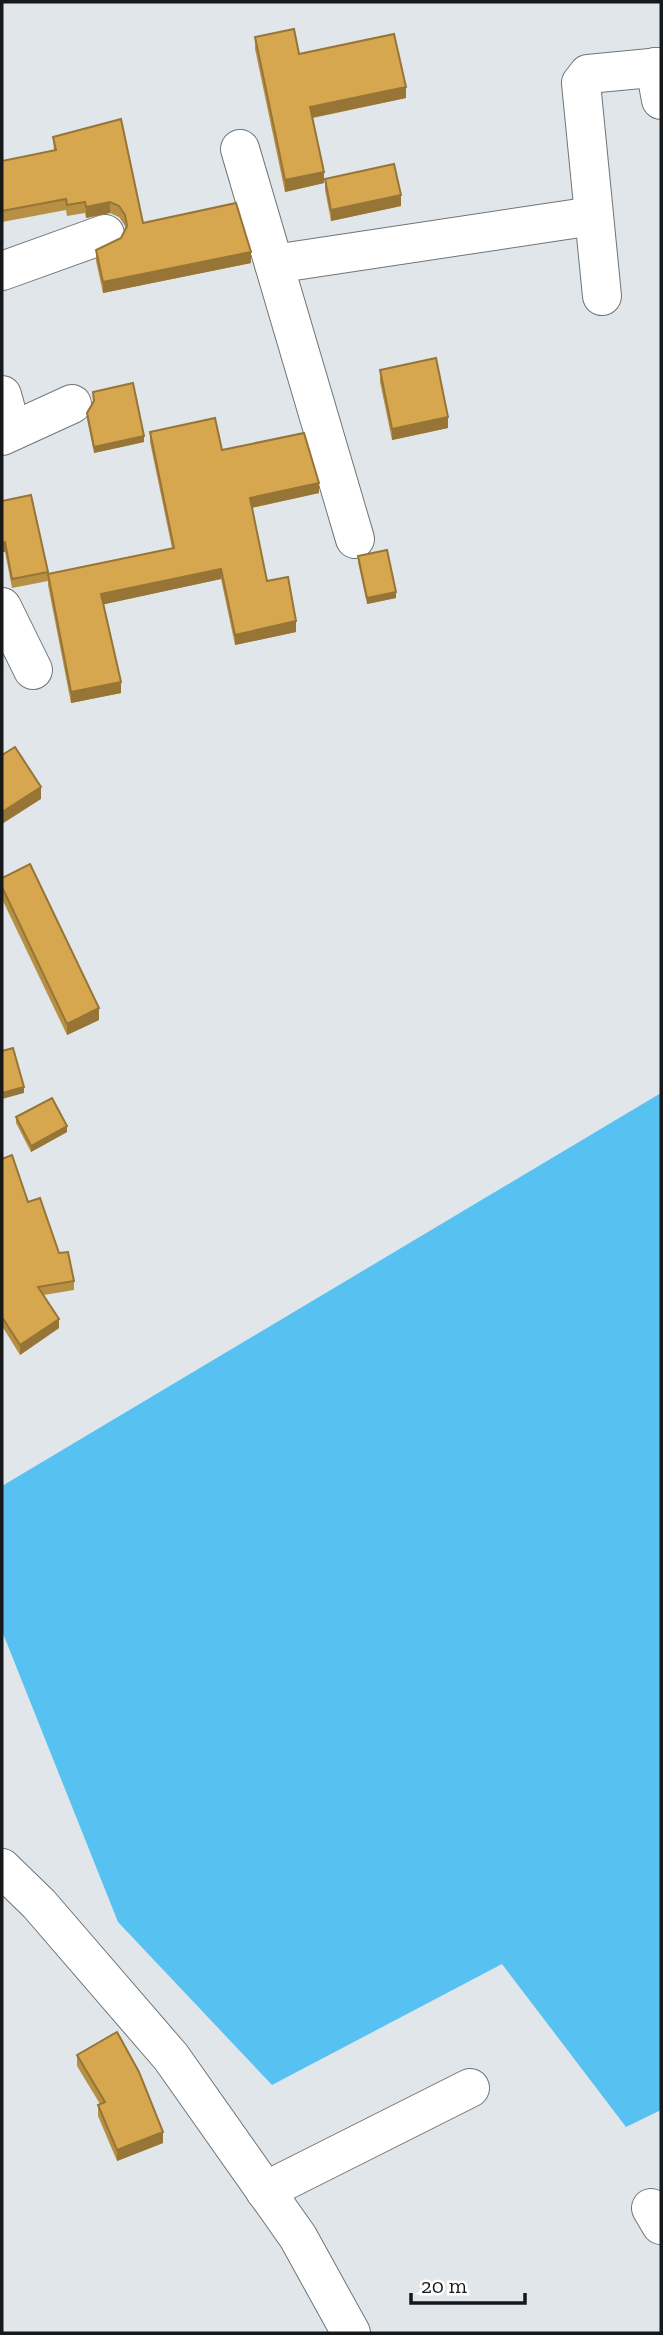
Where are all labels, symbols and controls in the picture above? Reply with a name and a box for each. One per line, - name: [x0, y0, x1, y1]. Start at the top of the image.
- scale bar: [411, 2262, 525, 2306]
- text: 20 m: [421, 2273, 467, 2298]

